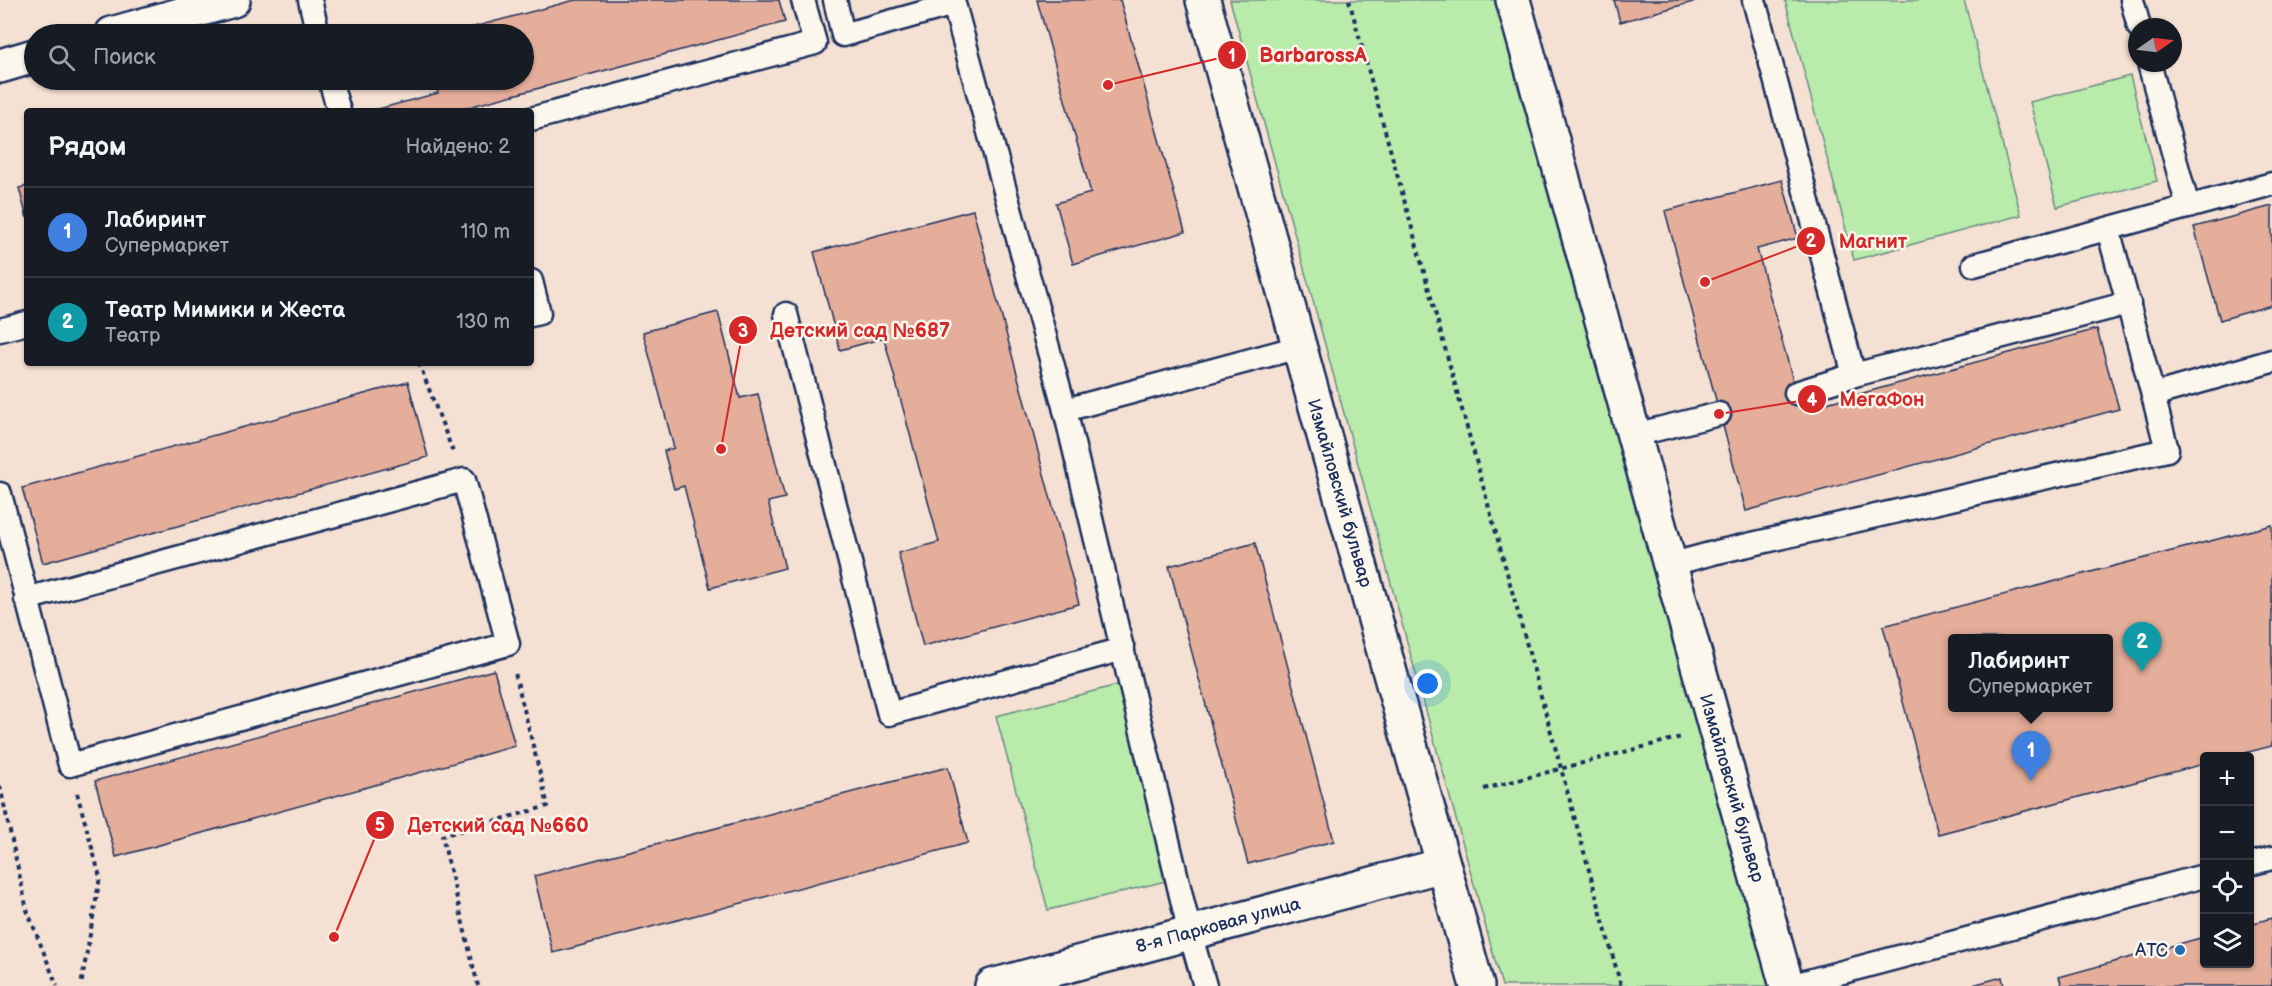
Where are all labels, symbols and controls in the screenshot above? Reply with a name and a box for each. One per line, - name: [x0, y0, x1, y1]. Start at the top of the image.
- north arrow: [2128, 18, 2182, 72]
- search box: [24, 24, 534, 90]
- callout: BarbarossA: [1217, 36, 1379, 74]
- icon: search: [45, 41, 78, 74]
- text: Поиск: [93, 44, 156, 71]
- text: BarbarossA: [1259, 44, 1368, 68]
- text: 1: [1228, 46, 1236, 67]
- text: Рядом: [48, 132, 126, 163]
- text: Найдено: 2: [406, 135, 510, 159]
- text: Лабиринт: [105, 207, 206, 234]
- text: 1: [63, 220, 72, 244]
- text: 110 m: [461, 220, 510, 244]
- callout: Магнит: [1796, 222, 1919, 260]
- text: Магнит: [1839, 230, 1908, 254]
- text: 2: [1806, 231, 1817, 252]
- text: Супермаркет: [105, 234, 229, 258]
- text: Театр Мимики и Жеста: [105, 297, 345, 324]
- text: 2: [62, 310, 73, 334]
- text: 130 m: [456, 310, 510, 334]
- callout: Детский сад №687: [728, 311, 962, 349]
- text: Детский сад №687: [770, 319, 950, 343]
- text: 3: [738, 321, 748, 342]
- text: Театр: [105, 324, 160, 348]
- callout: МегаФон: [1797, 380, 1936, 418]
- text: МегаФон: [1840, 388, 1924, 412]
- text: 4: [1807, 390, 1818, 411]
- street label: Измайловский бульвар: [1303, 397, 1376, 590]
- pin: 2: [2122, 622, 2162, 672]
- popup: [1948, 634, 2113, 712]
- text: Лабиринт: [1968, 648, 2069, 675]
- your location: [1413, 669, 1442, 698]
- text: Супермаркет: [1968, 675, 2093, 699]
- street label: Измайловский бульвар: [1695, 692, 1768, 885]
- pin: 1: [2012, 732, 2050, 781]
- map controls: [2200, 752, 2254, 968]
- button: +: [2200, 752, 2254, 806]
- callout: Детский сад №660: [365, 806, 601, 844]
- button: −: [2200, 806, 2254, 860]
- text: Детский сад №660: [407, 814, 589, 838]
- text: 5: [375, 815, 385, 836]
- button: locate: [2200, 860, 2254, 914]
- street label: 8-я Парковая улица: [1134, 893, 1303, 958]
- button: layers: [2200, 914, 2254, 968]
- place label: АТС: [2134, 940, 2168, 961]
- marker: АТС: [2173, 943, 2187, 957]

